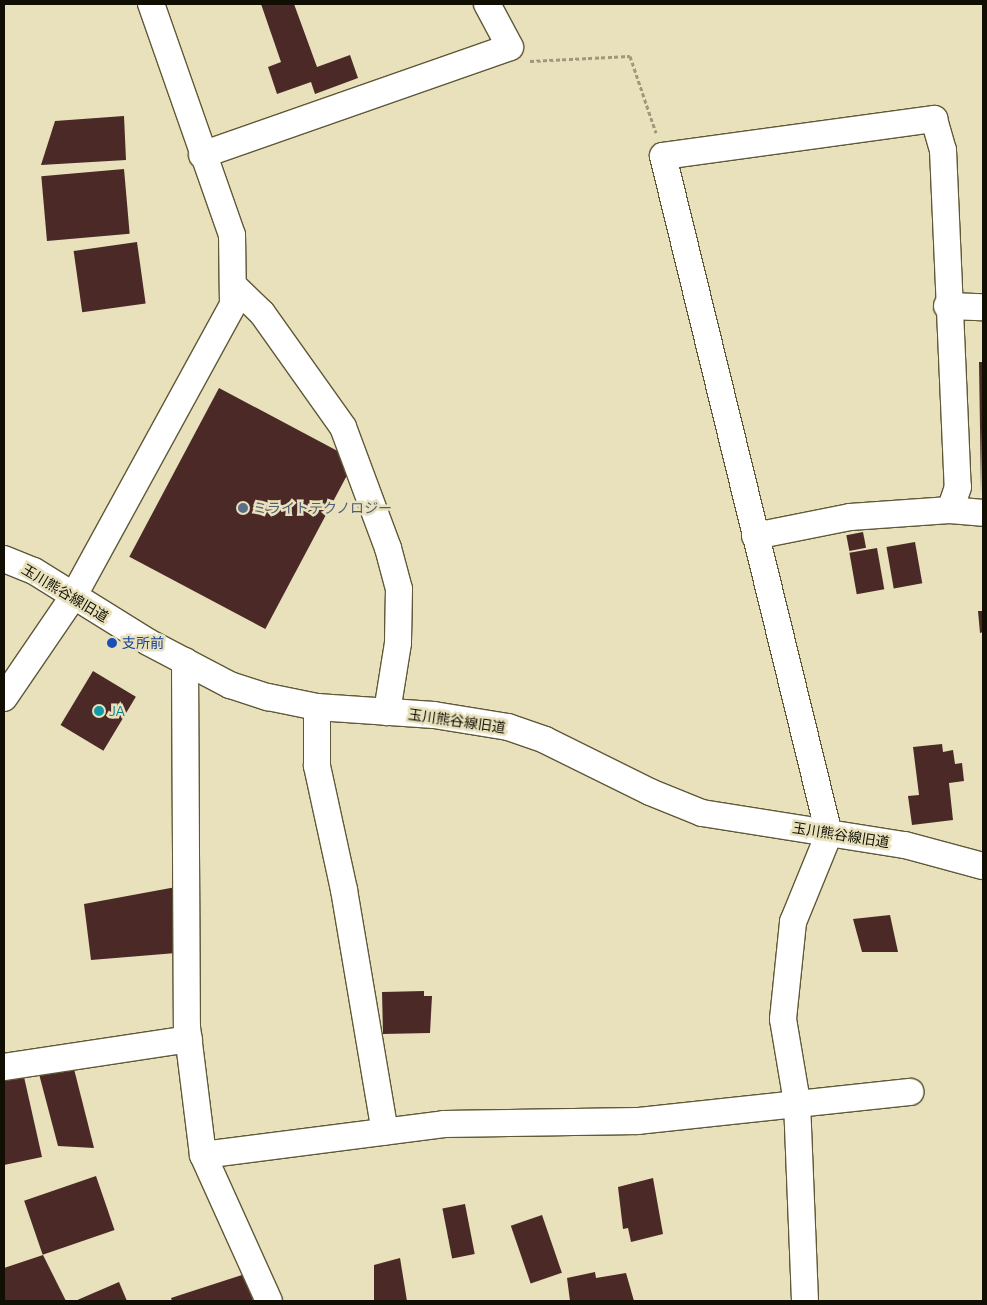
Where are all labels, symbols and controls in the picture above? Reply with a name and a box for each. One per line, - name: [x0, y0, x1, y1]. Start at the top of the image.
- place label: ミライトテクノロジー: [253, 500, 393, 516]
- marker: ミライトテクノロジー: [237, 502, 249, 514]
- street label: 玉川熊谷線旧道: [19, 561, 111, 625]
- place label: 支所前: [122, 635, 164, 651]
- marker: 支所前: [106, 637, 118, 649]
- place label: JA: [109, 703, 125, 719]
- marker: JA: [93, 705, 105, 717]
- street label: 玉川熊谷線旧道: [407, 706, 507, 736]
- street label: 玉川熊谷線旧道: [791, 819, 891, 851]

